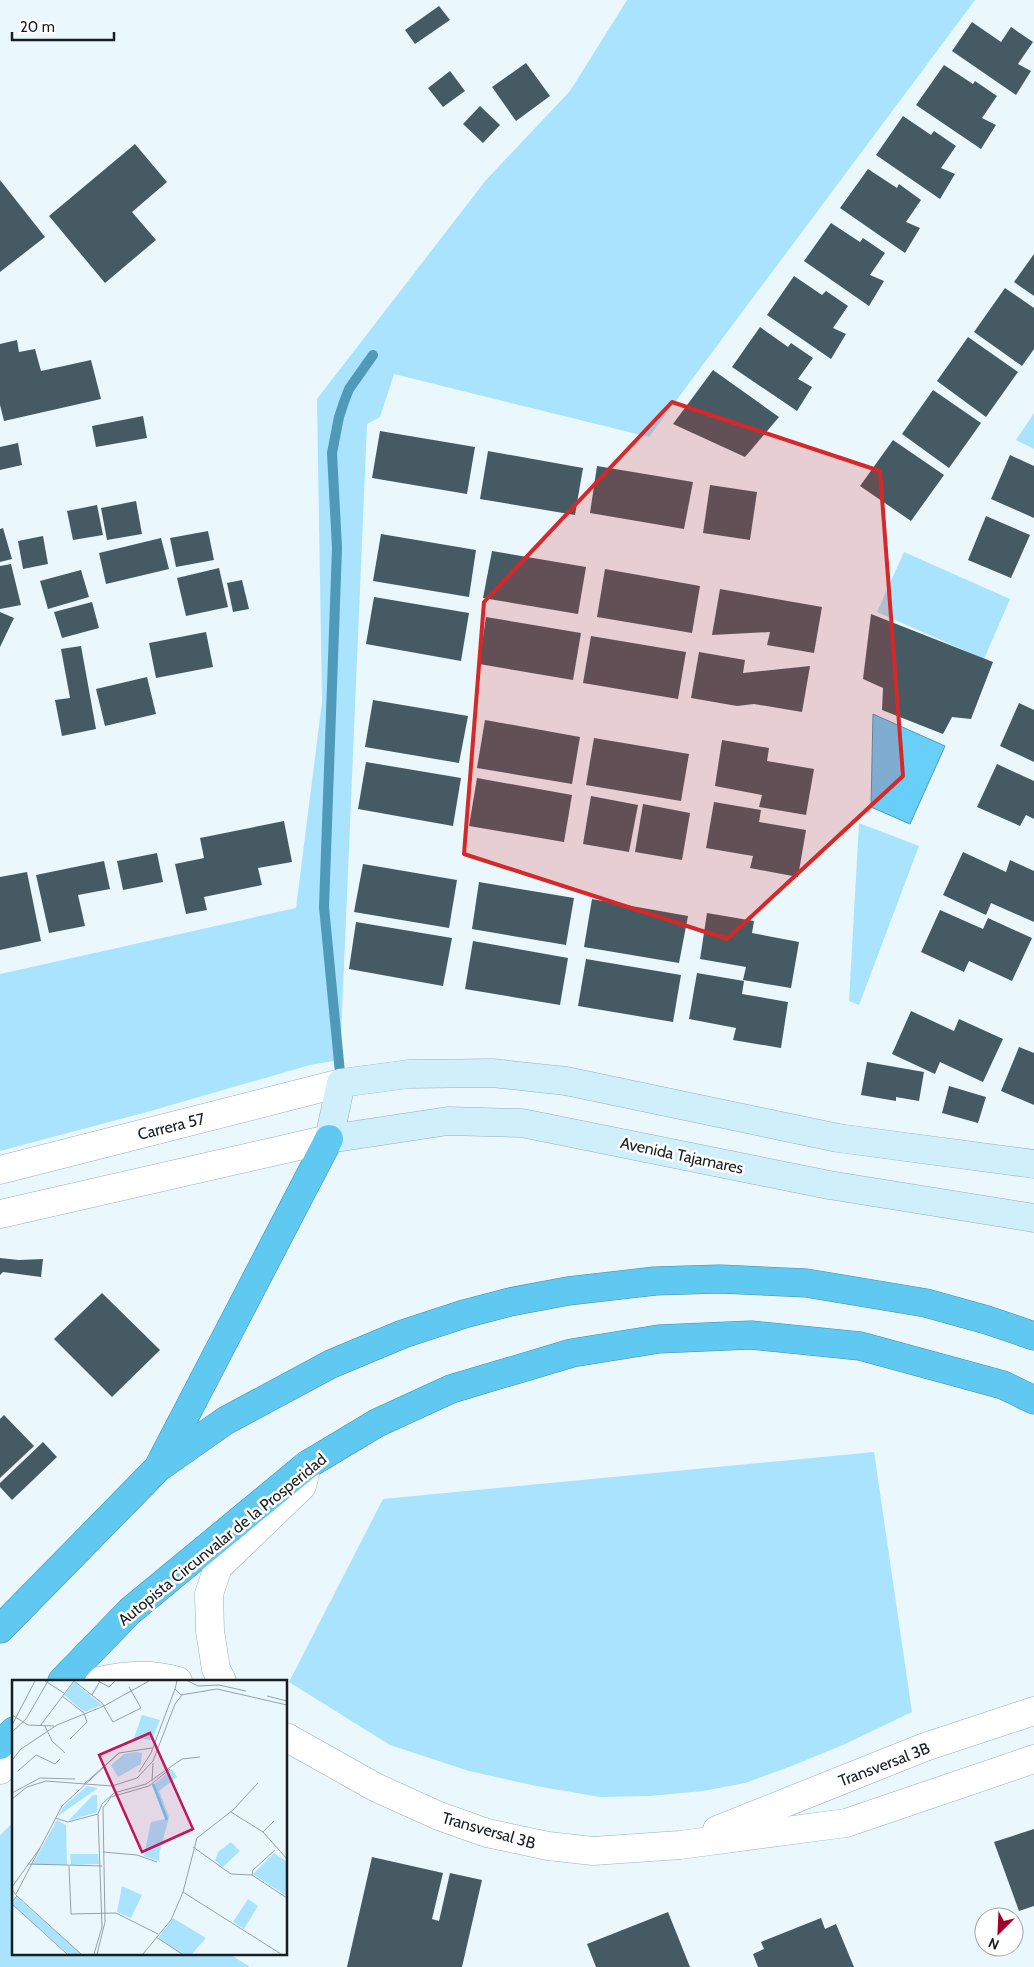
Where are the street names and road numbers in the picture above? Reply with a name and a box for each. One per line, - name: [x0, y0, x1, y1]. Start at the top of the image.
- street label: Carrera 57: [136, 1109, 207, 1144]
- street label: Avenida Tajamares: [619, 1133, 746, 1178]
- street label: Autopista Circunvalar de la Prosperidad: [114, 1449, 330, 1629]
- street label: Transversal 3B: [836, 1738, 933, 1791]
- street label: Transversal 3B: [440, 1808, 538, 1853]

